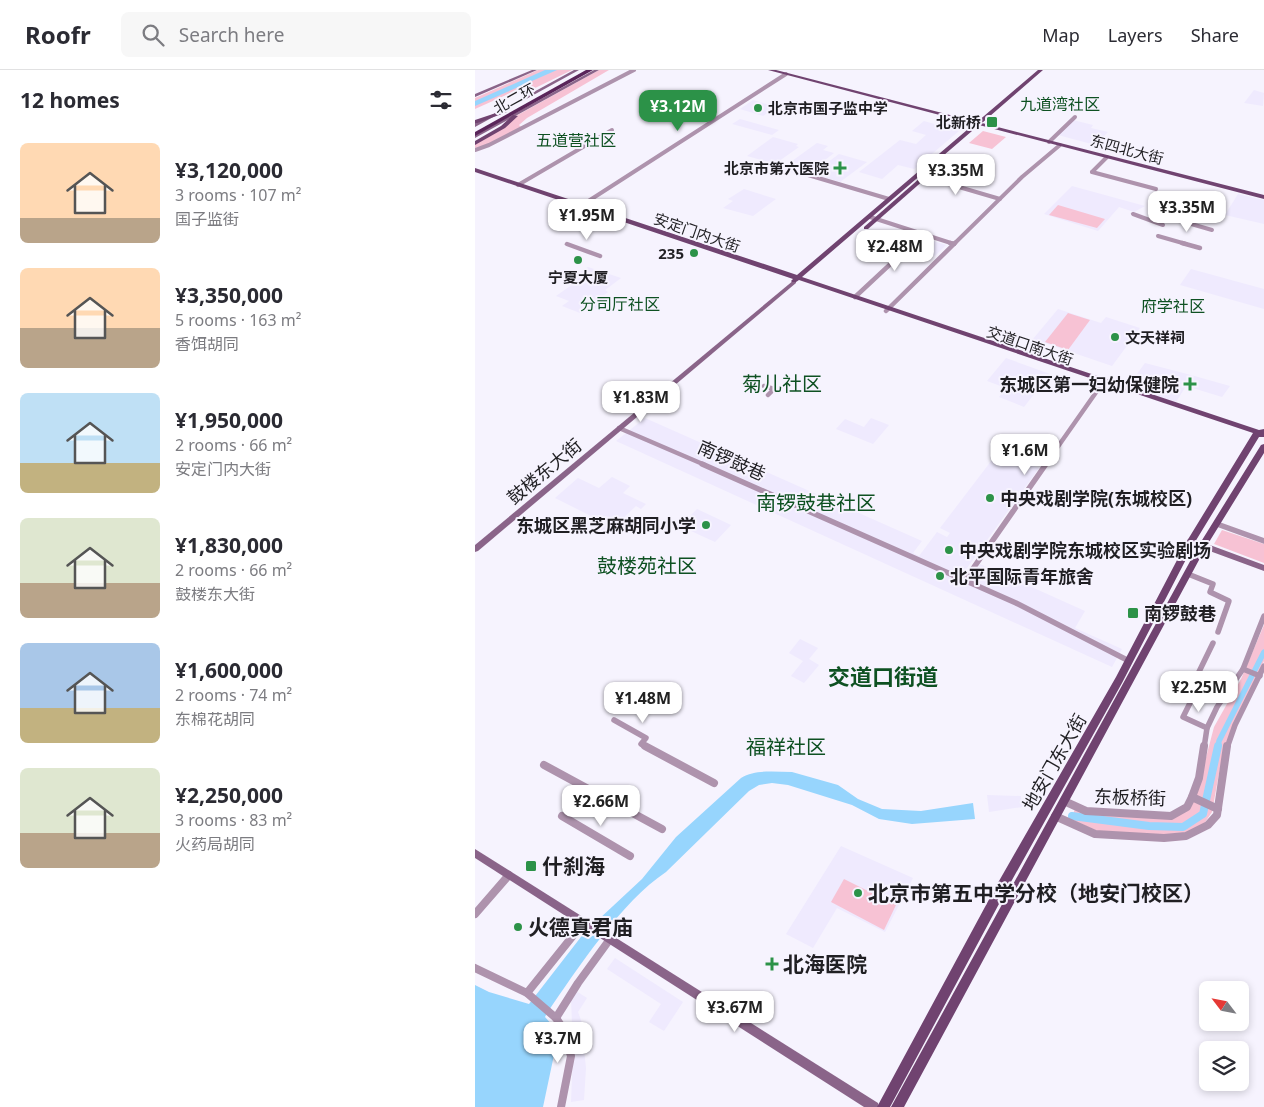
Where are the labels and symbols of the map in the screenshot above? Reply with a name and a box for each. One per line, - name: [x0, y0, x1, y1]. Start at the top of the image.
- street label: 北二环: [489, 78, 539, 118]
- pin: ¥3.12M: [637, 90, 719, 132]
- district label: 九道湾社区: [1020, 93, 1100, 115]
- place label: 北京市国子监中学: [768, 98, 888, 118]
- marker: 北京市国子监中学: [752, 102, 764, 114]
- place label: 北新桥: [936, 112, 981, 132]
- marker: 北新桥: [985, 115, 999, 129]
- district label: 五道营社区: [536, 129, 616, 151]
- street label: 东四北大街: [1088, 130, 1166, 168]
- pin: ¥3.35M: [915, 154, 997, 196]
- place label: 北京市第六医院: [724, 158, 829, 178]
- marker: 北京市第六医院: [833, 161, 847, 175]
- pin: ¥3.35M: [1146, 190, 1228, 233]
- pin: ¥1.95M: [546, 198, 628, 241]
- street label: 安定门内大街: [651, 208, 743, 256]
- pin: ¥2.48M: [854, 230, 936, 272]
- place label: 235: [658, 243, 684, 263]
- marker: 235: [688, 247, 700, 259]
- marker: 宁夏大厦: [572, 254, 584, 266]
- place label: 宁夏大厦: [548, 267, 608, 287]
- district label: 分司厅社区: [580, 293, 660, 315]
- district label: 府学社区: [1141, 295, 1205, 317]
- street label: 交道口南大街: [984, 321, 1076, 369]
- place label: 文天祥祠: [1125, 327, 1185, 347]
- marker: 文天祥祠: [1109, 331, 1121, 343]
- district label: 菊儿社区: [742, 370, 822, 397]
- place label: 东城区第一妇幼保健院: [999, 372, 1179, 396]
- marker: 东城区第一妇幼保健院: [1183, 377, 1197, 391]
- pin: ¥1.83M: [600, 380, 682, 423]
- street label: 鼓楼东大街: [502, 433, 586, 509]
- street label: 南锣鼓巷: [694, 434, 770, 486]
- pin: ¥1.6M: [990, 434, 1060, 476]
- place label: 中央戏剧学院(东城校区): [1000, 486, 1192, 510]
- district label: 南锣鼓巷社区: [756, 489, 876, 516]
- marker: 中央戏剧学院(东城校区): [984, 492, 996, 504]
- place label: 东城区黑芝麻胡同小学: [516, 513, 696, 537]
- marker: 东城区黑芝麻胡同小学: [700, 519, 712, 531]
- place label: 中央戏剧学院东城校区实验剧场: [959, 538, 1211, 562]
- marker: 中央戏剧学院东城校区实验剧场: [943, 544, 955, 556]
- district label: 鼓楼苑社区: [597, 552, 697, 579]
- place label: 北平国际青年旅舍: [950, 564, 1094, 588]
- marker: 北平国际青年旅舍: [934, 570, 946, 582]
- place label: 南锣鼓巷: [1144, 601, 1216, 625]
- marker: 南锣鼓巷: [1126, 606, 1140, 620]
- district label: 交道口街道: [828, 661, 938, 691]
- pin: ¥2.25M: [1158, 670, 1240, 713]
- pin: ¥1.48M: [602, 682, 684, 724]
- street label: 地安门东大街: [1017, 709, 1091, 815]
- district label: 福祥社区: [746, 733, 826, 760]
- pin: ¥2.66M: [560, 784, 642, 827]
- street label: 东板桥街: [1094, 784, 1166, 810]
- place label: 什刹海: [542, 852, 605, 880]
- marker: 什刹海: [524, 859, 538, 873]
- place label: 北京市第五中学分校（地安门校区）: [868, 879, 1204, 907]
- marker: 北京市第五中学分校（地安门校区）: [852, 887, 864, 899]
- place label: 火德真君庙: [528, 913, 633, 941]
- marker: 火德真君庙: [512, 921, 524, 933]
- place label: 北海医院: [783, 950, 867, 978]
- marker: 北海医院: [765, 957, 779, 971]
- north arrow: [1199, 981, 1249, 1031]
- pin: ¥3.67M: [694, 990, 776, 1033]
- pin: ¥3.7M: [523, 1022, 593, 1064]

